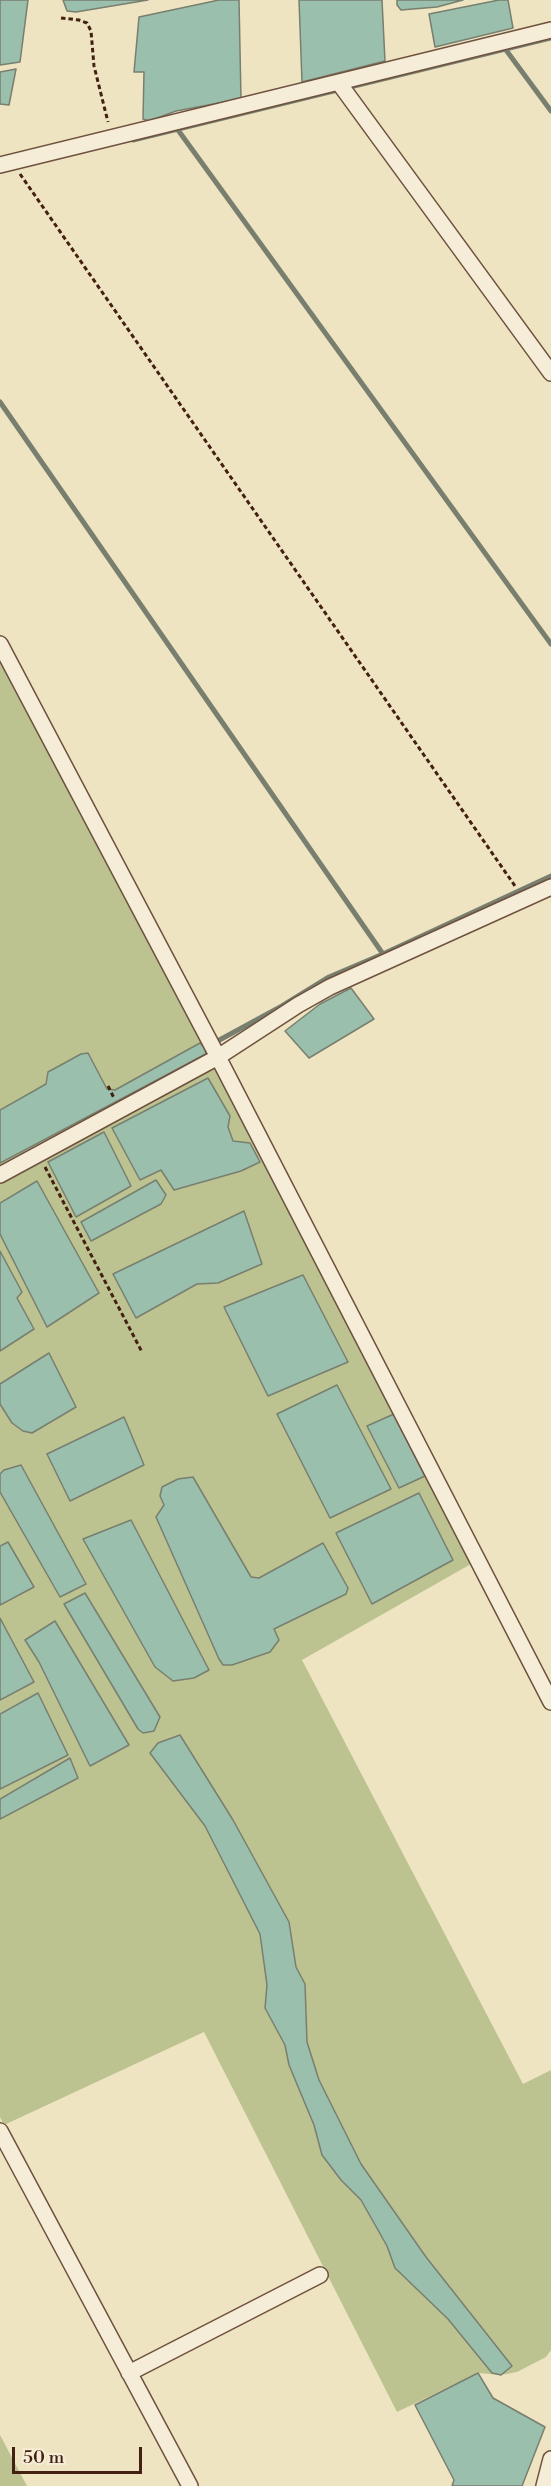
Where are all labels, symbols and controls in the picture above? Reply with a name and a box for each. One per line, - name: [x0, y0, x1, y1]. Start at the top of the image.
- scale bar: [15, 2435, 146, 2473]
- text: 50 m: [23, 2446, 64, 2469]

